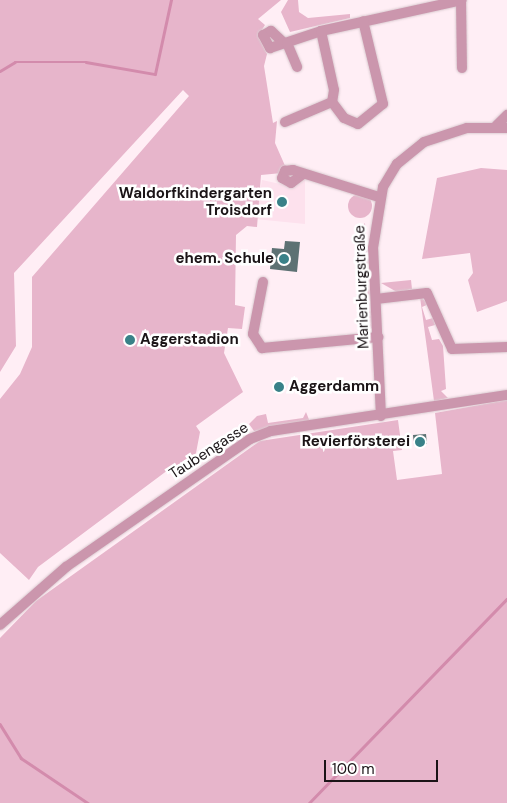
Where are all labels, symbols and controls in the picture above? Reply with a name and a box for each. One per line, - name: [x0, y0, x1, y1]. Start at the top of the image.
- place label: Waldorfkindergarten Troisdorf: [119, 184, 272, 219]
- marker: Waldorfkindergarten Troisdorf: [276, 196, 288, 208]
- street label: Marienburgstraße: [351, 225, 373, 349]
- place label: ehem. Schule: [176, 250, 274, 268]
- marker: ehem. Schule: [278, 253, 290, 265]
- place label: Aggerstadion: [140, 331, 239, 349]
- marker: Aggerstadion: [124, 334, 136, 346]
- place label: Aggerdamm: [289, 378, 379, 396]
- marker: Aggerdamm: [273, 381, 285, 393]
- street label: Taubengasse: [166, 419, 252, 483]
- place label: Revierförsterei: [302, 433, 410, 451]
- marker: Revierförsterei: [414, 436, 426, 448]
- scale bar: [327, 750, 441, 782]
- text: 100 m: [332, 759, 375, 779]

